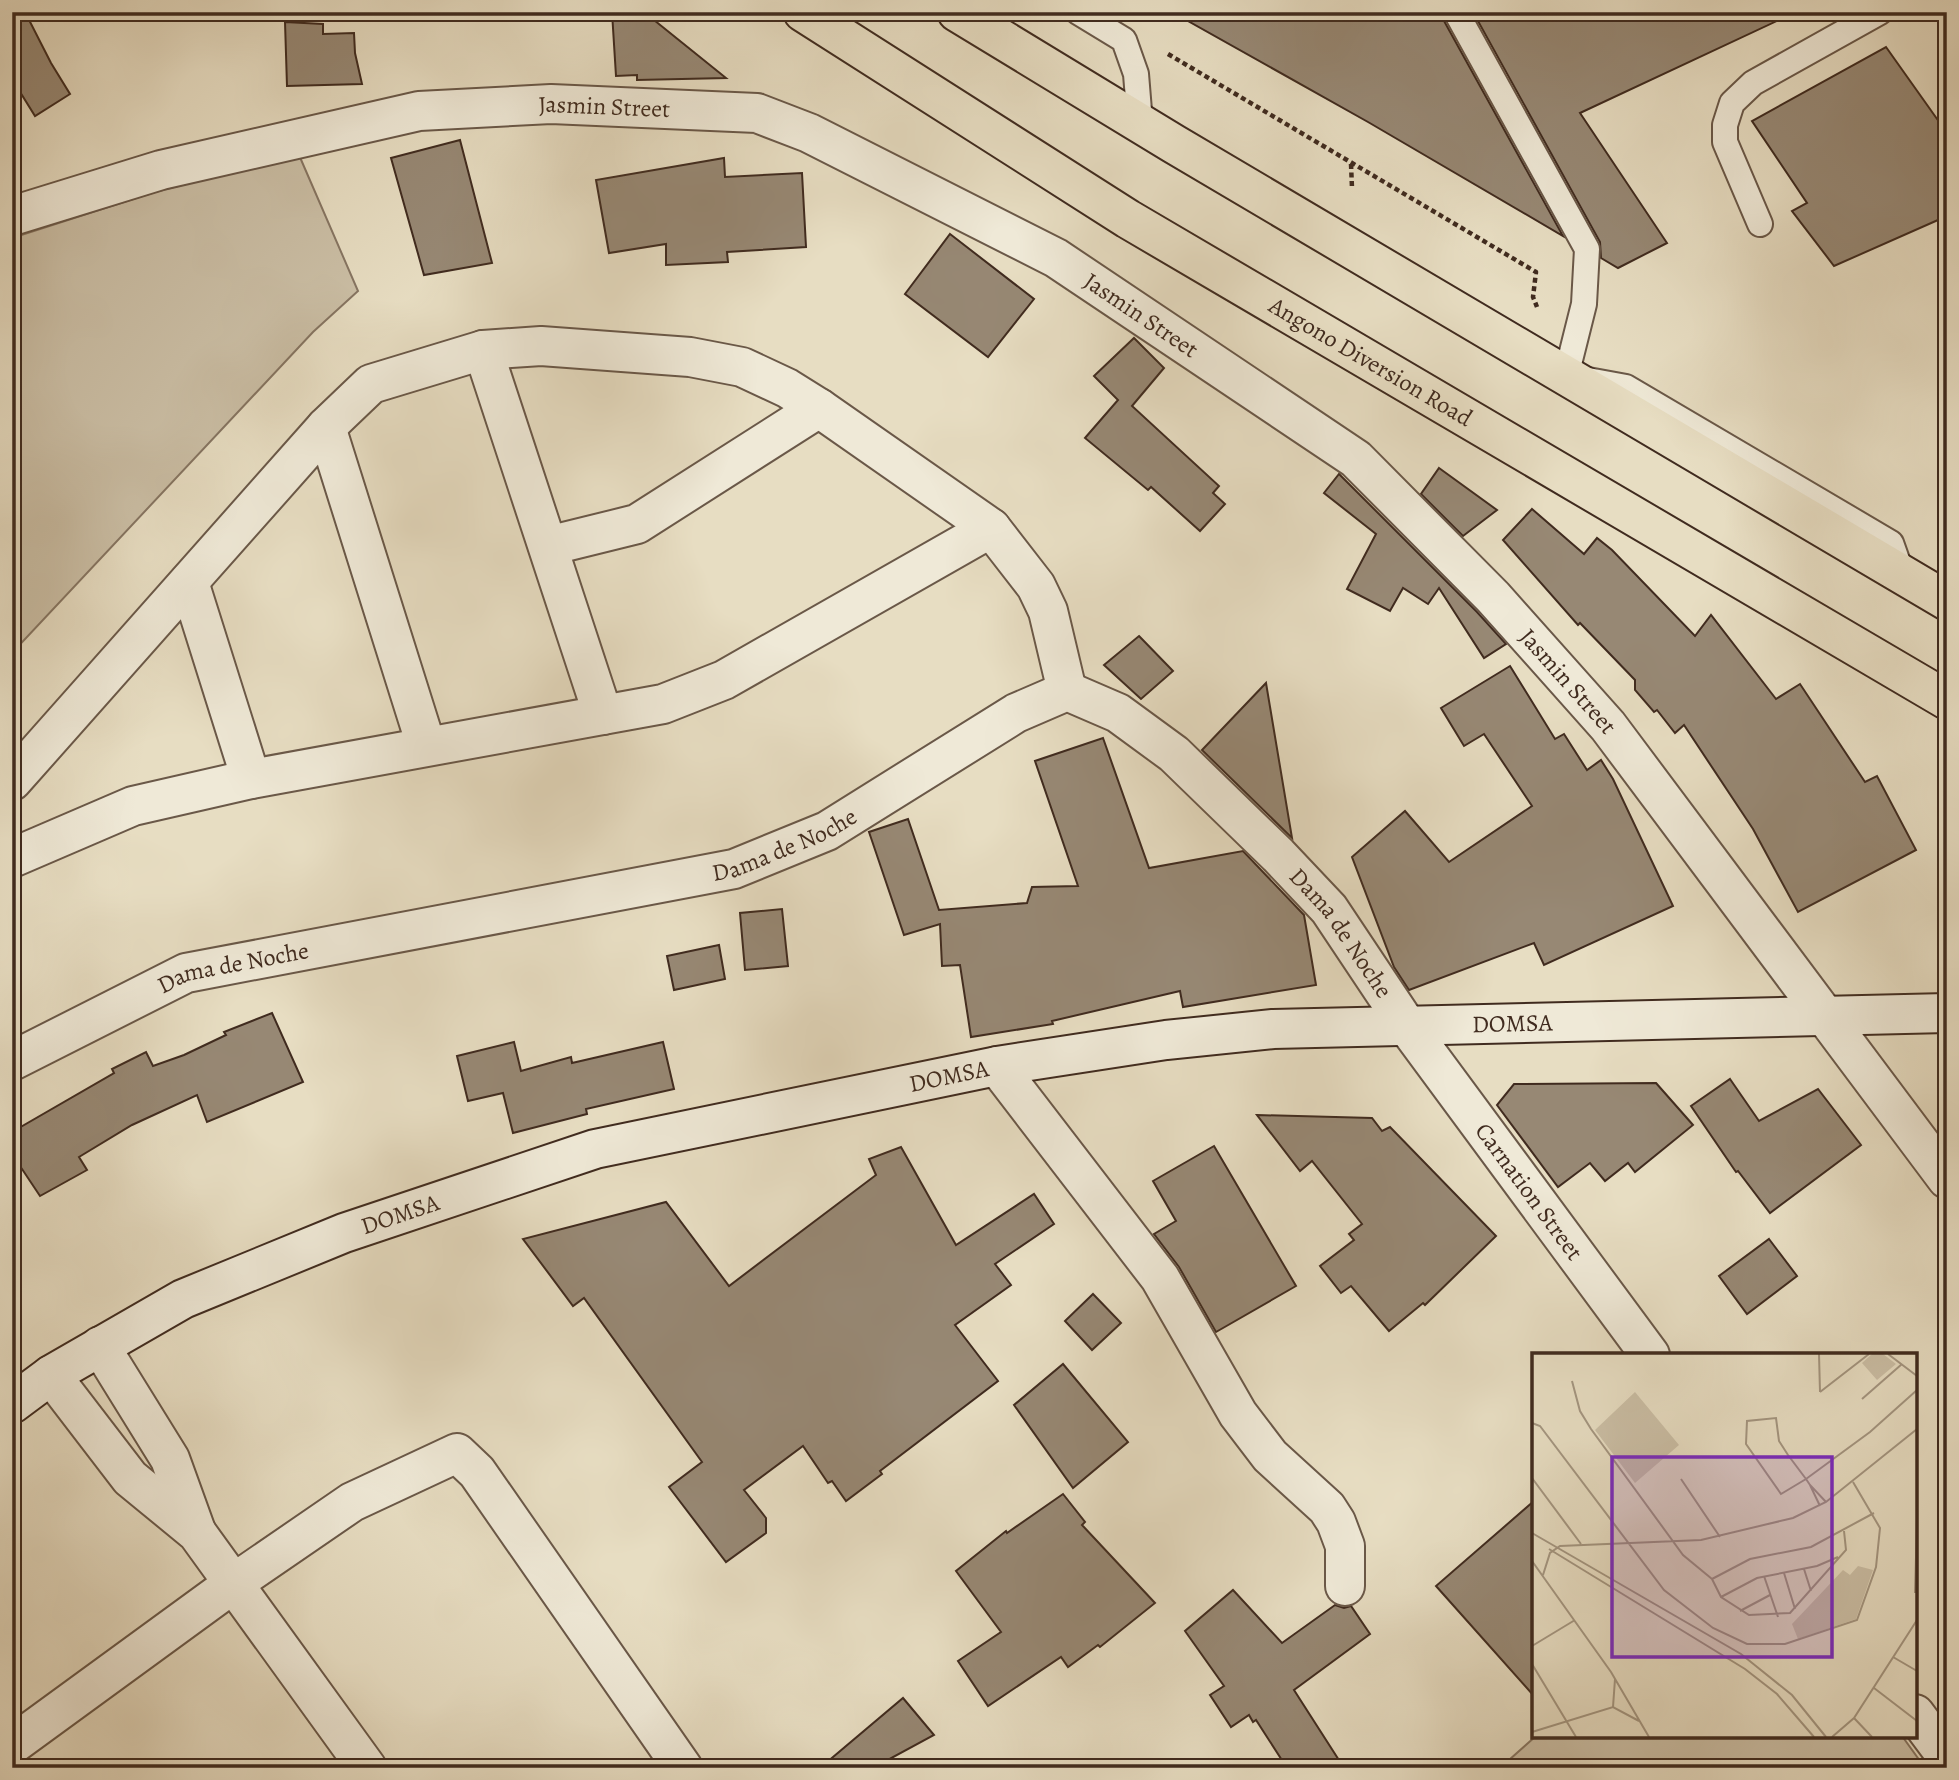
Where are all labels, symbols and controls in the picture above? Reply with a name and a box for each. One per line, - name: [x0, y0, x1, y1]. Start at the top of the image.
- street label: Jasmin Street: [538, 88, 671, 125]
- street label: Jasmin Street: [1078, 265, 1205, 365]
- street label: Angono Diversion Road: [1262, 289, 1479, 434]
- street label: Jasmin Street: [1512, 621, 1624, 740]
- street label: Dama de Noche: [709, 800, 863, 889]
- street label: Dama de Noche: [1282, 861, 1400, 1004]
- street label: Dama de Noche: [152, 934, 311, 1001]
- street label: DOMSA: [1472, 1006, 1554, 1040]
- street label: DOMSA: [906, 1052, 993, 1100]
- street label: Carnation Street: [1468, 1116, 1591, 1267]
- street label: DOMSA: [357, 1186, 444, 1242]
- inset map: [1532, 1353, 1917, 1738]

